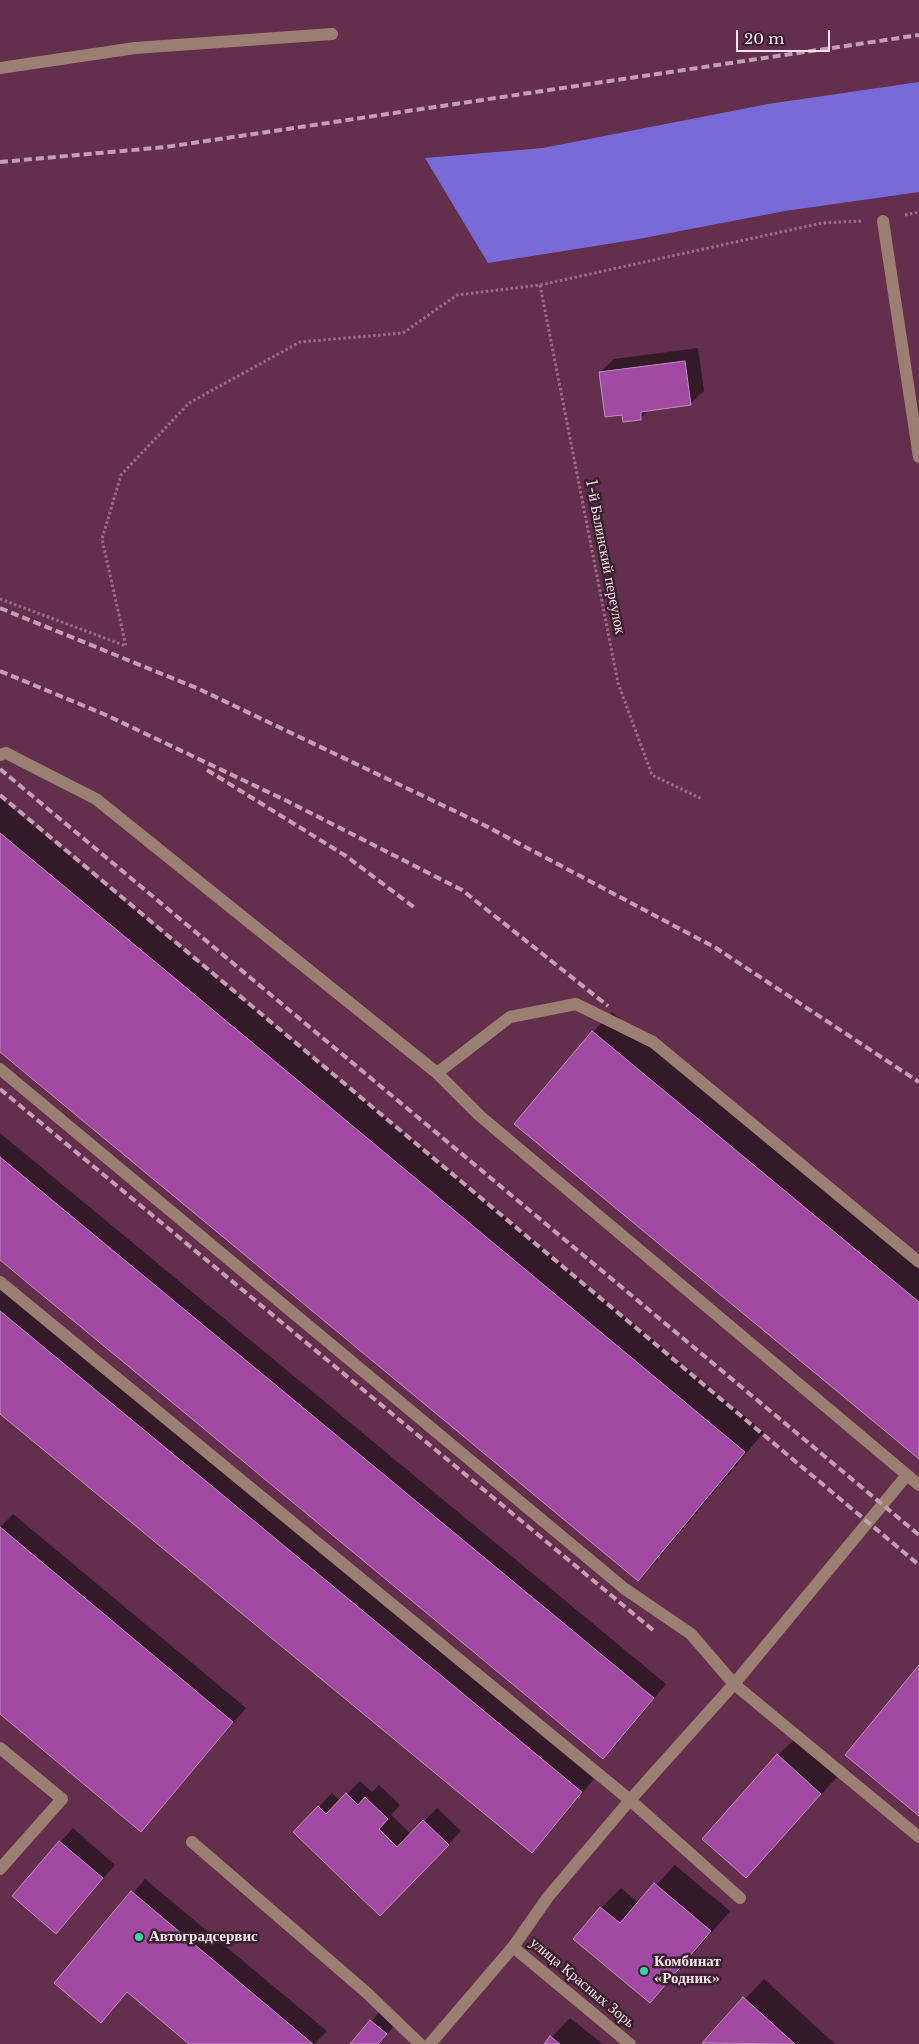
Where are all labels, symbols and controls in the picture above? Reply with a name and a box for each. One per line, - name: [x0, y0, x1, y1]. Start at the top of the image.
- scale bar: [739, 20, 833, 52]
- text: 20 m: [744, 29, 784, 48]
- street label: 1-й Балинский переулок: [581, 478, 629, 636]
- place label: Автоградсервис: [149, 1928, 258, 1946]
- marker: Автоградсервис: [133, 1931, 145, 1943]
- street label: улица Красных Зорь: [526, 1934, 638, 2032]
- place label: Комбинат «Родник»: [654, 1953, 721, 1988]
- marker: Комбинат «Родник»: [638, 1965, 650, 1977]

